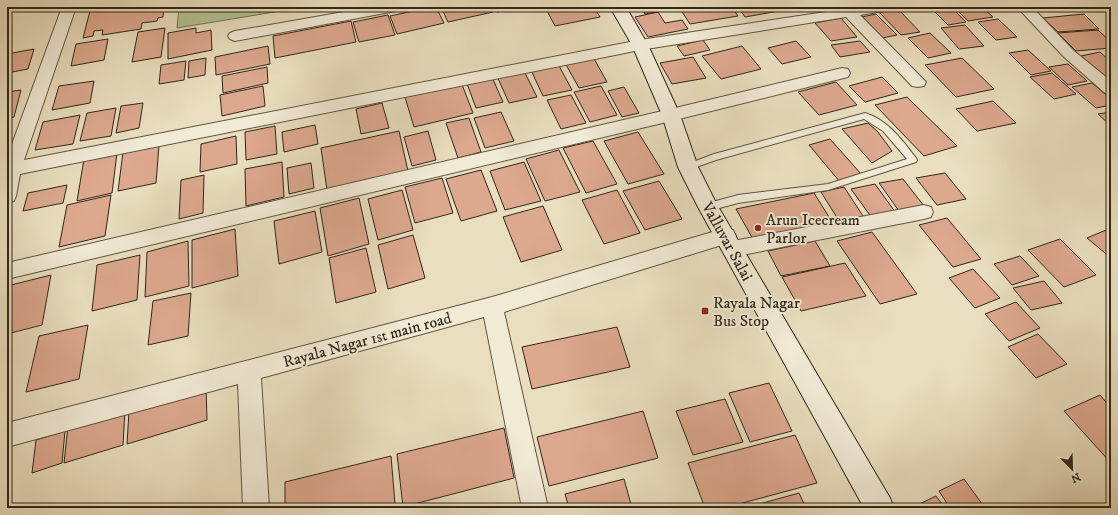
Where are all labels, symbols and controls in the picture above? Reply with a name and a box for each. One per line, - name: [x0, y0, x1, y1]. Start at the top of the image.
- street label: Valluvar Salai: [697, 198, 757, 285]
- place label: Arun Icecream Parlor: [766, 210, 860, 248]
- marker: Arun Icecream Parlor: [753, 223, 763, 233]
- place label: Rayala Nagar Bus Stop: [713, 293, 800, 331]
- marker: Rayala Nagar Bus Stop: [700, 306, 710, 316]
- street label: Rayala Nagar 1st main road: [281, 308, 454, 372]
- north arrow: [1052, 449, 1092, 489]
- text: N: [1069, 469, 1082, 485]

